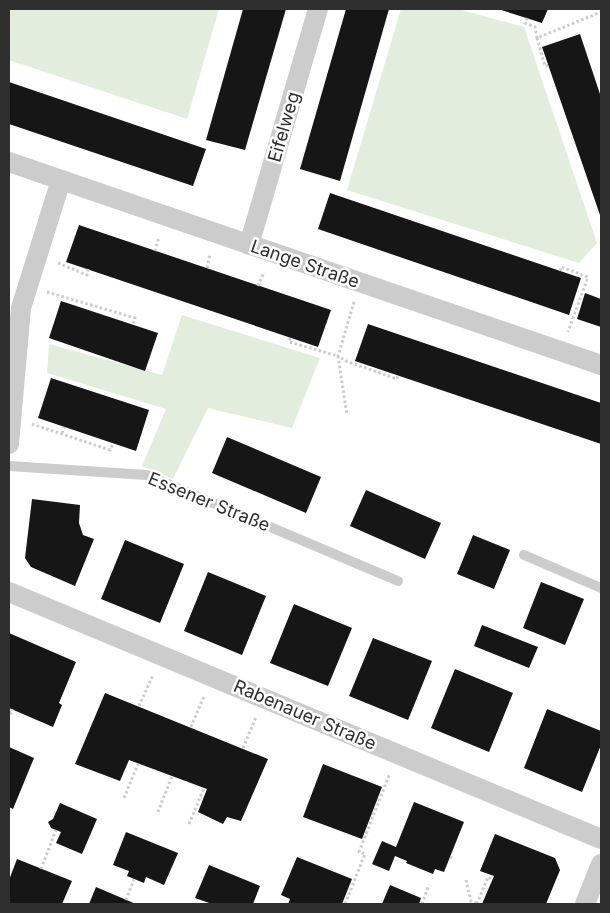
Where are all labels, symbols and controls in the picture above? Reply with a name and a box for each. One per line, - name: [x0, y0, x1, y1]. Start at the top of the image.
- street label: Eifelweg: [263, 89, 304, 164]
- street label: Lange Straße: [248, 235, 362, 292]
- street label: Essener Straße: [145, 468, 273, 535]
- street label: Rabenauer Straße: [231, 675, 380, 754]

